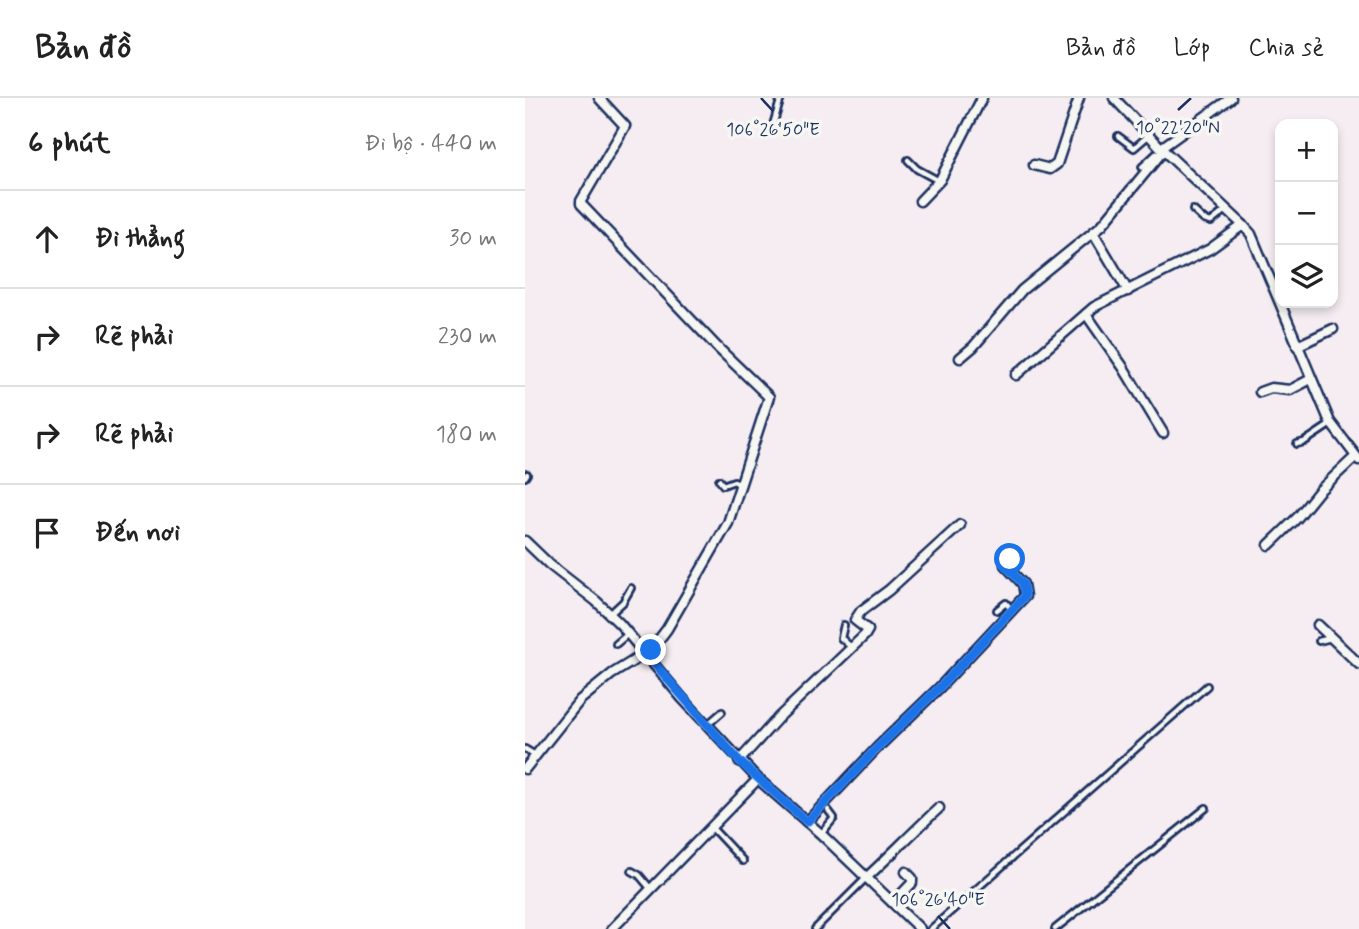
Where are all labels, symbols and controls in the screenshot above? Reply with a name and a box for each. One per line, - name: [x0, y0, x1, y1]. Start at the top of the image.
- text: Bản đồ: [35, 26, 131, 70]
- text: Bản đồ: [1066, 33, 1136, 64]
- text: Lớp: [1174, 33, 1210, 64]
- text: Chia sẻ: [1248, 33, 1324, 64]
- text: 10°22'20"N: [1136, 116, 1220, 140]
- text: 106°26'50"E: [726, 118, 820, 142]
- map controls: [1275, 119, 1338, 308]
- button: +: [1275, 119, 1338, 182]
- text: 6 phút: [28, 124, 110, 163]
- text: Đi bộ · 440 m: [364, 129, 497, 159]
- button: −: [1275, 182, 1338, 245]
- icon: ahead: [28, 220, 66, 258]
- text: Đi thẳng: [95, 222, 185, 256]
- text: 30 m: [449, 224, 497, 254]
- button: layers: [1275, 245, 1338, 308]
- icon: right: [28, 318, 66, 356]
- text: Rẽ phải: [95, 320, 173, 354]
- text: 230 m: [438, 322, 497, 352]
- icon: right: [28, 416, 66, 454]
- text: Rẽ phải: [95, 418, 173, 452]
- text: 180 m: [436, 420, 497, 450]
- icon: arrive: [28, 514, 66, 552]
- text: Đến nơi: [95, 516, 180, 550]
- route start: [994, 543, 1025, 574]
- route end: [635, 634, 666, 665]
- text: 106°26'40"E: [891, 888, 985, 912]

